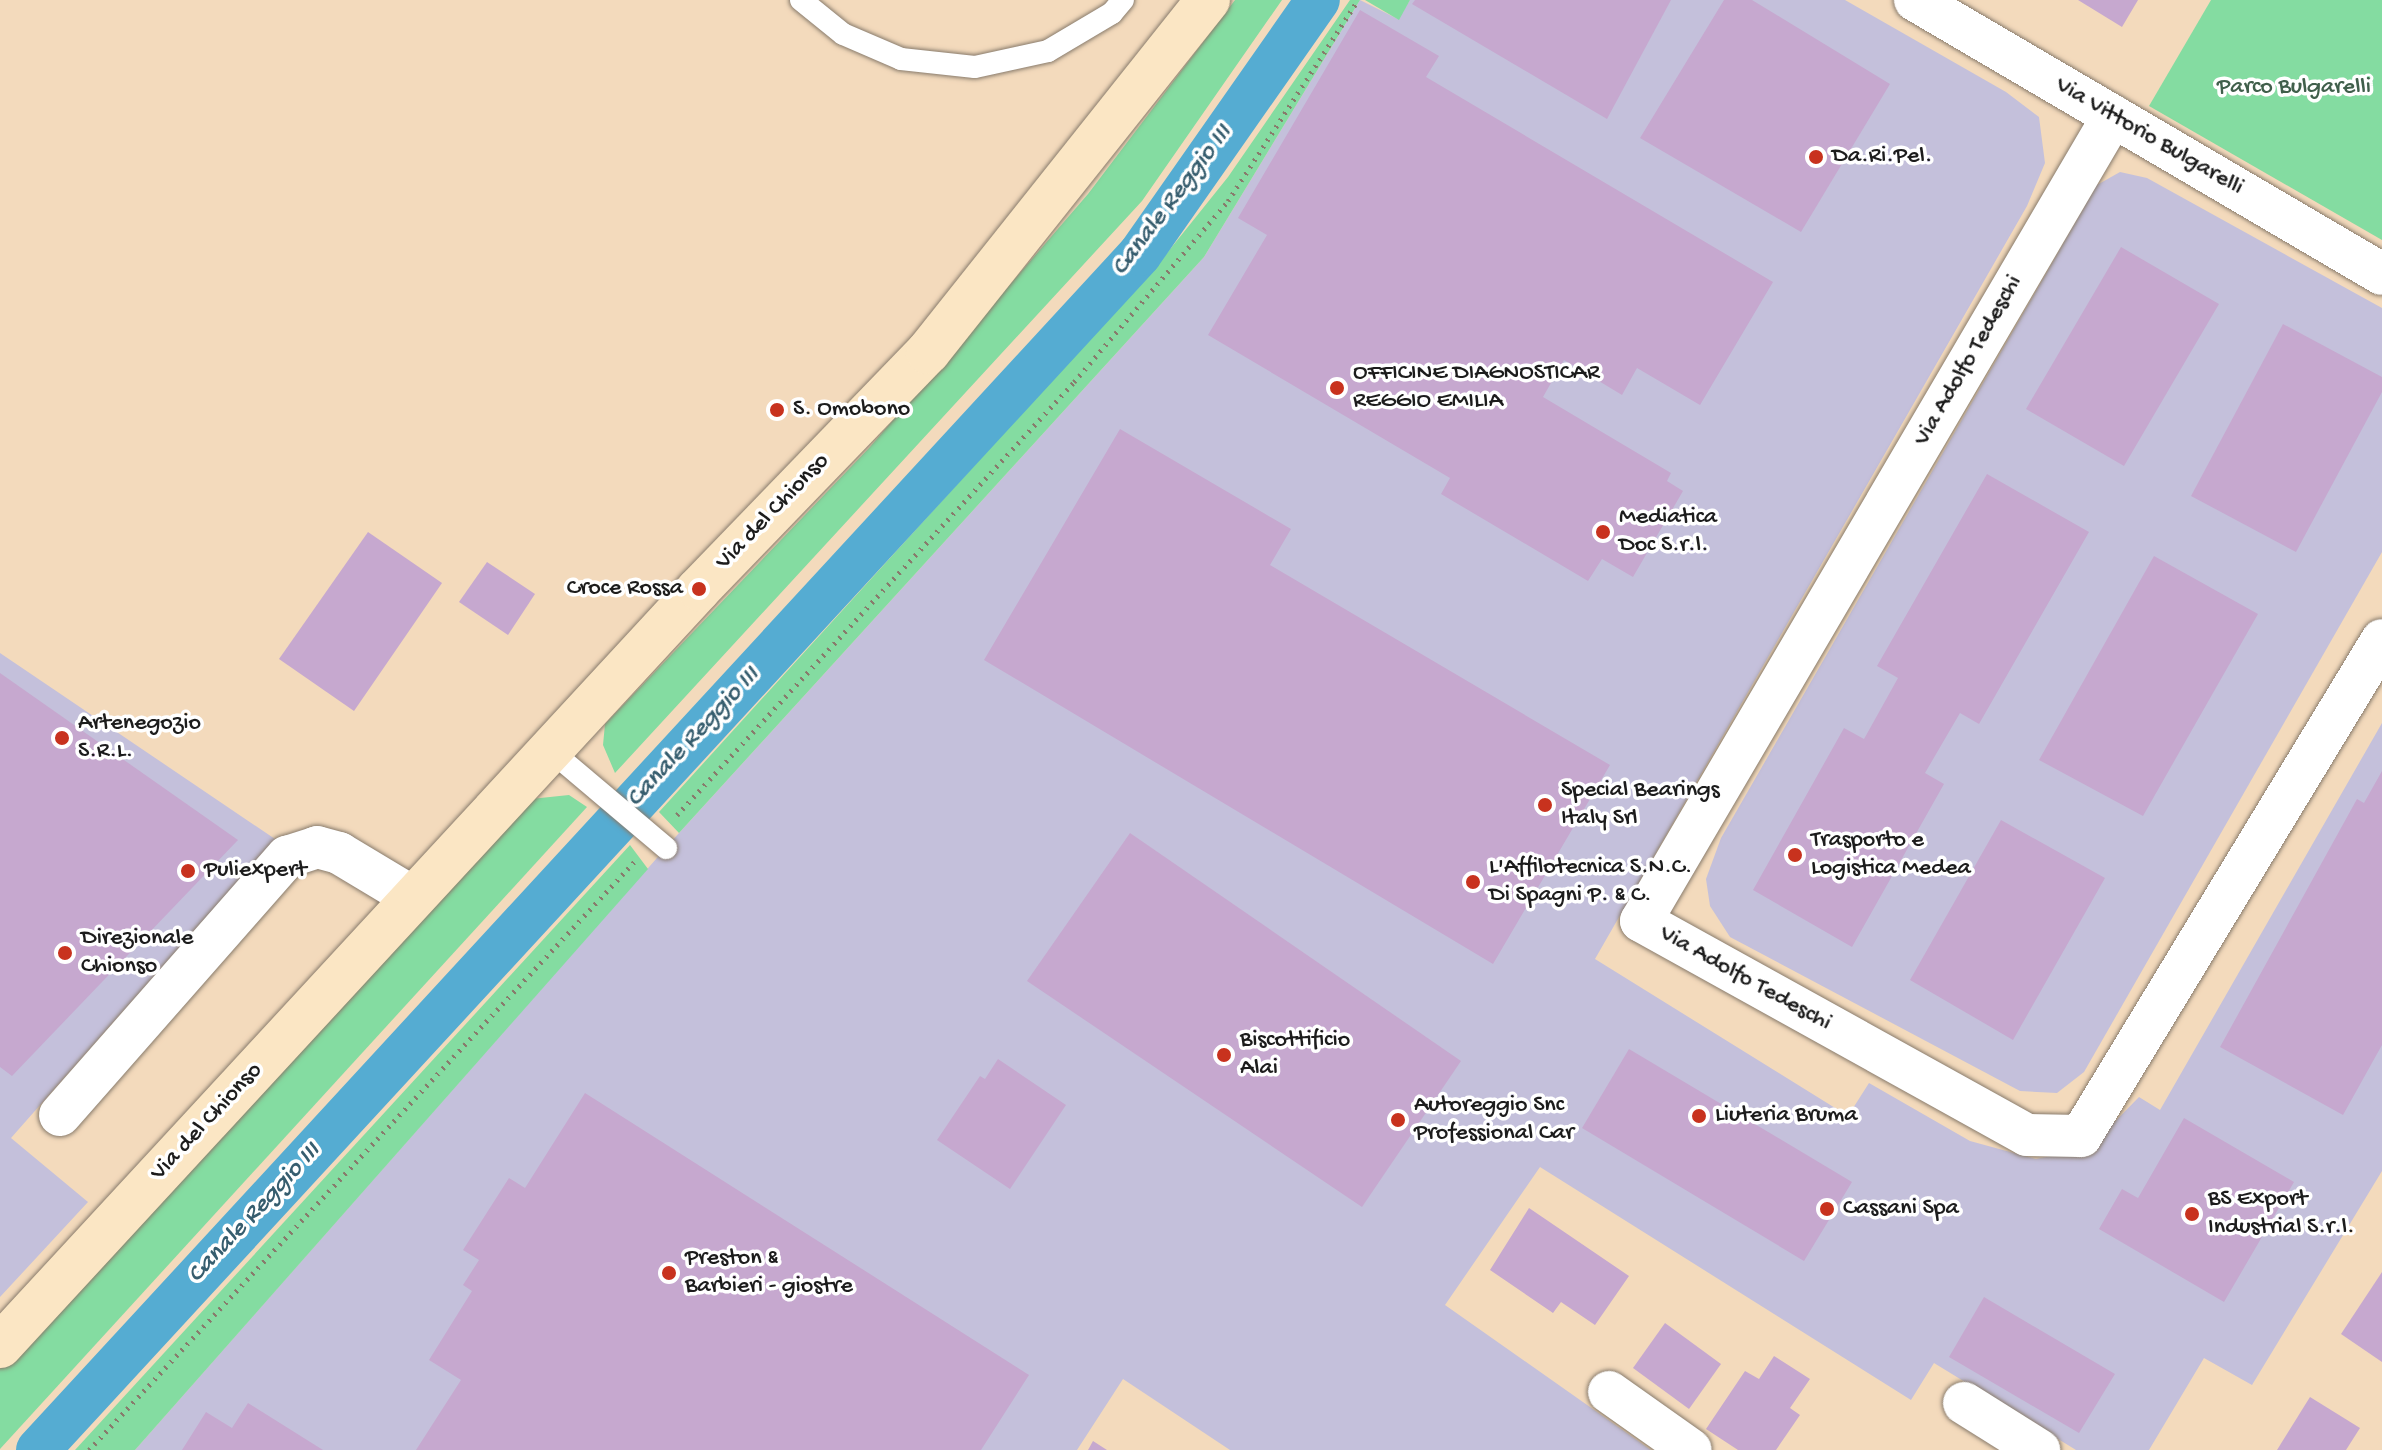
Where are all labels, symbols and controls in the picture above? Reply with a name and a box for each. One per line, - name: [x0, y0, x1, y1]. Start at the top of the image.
- street label: Via Vittorio Bulgarelli: [2050, 71, 2248, 203]
- park label: Parco Bulgarelli: [2217, 74, 2371, 102]
- water label: Canale Reggio III: [1106, 119, 1240, 283]
- place label: Da.Ri.Pel.: [1832, 143, 1932, 171]
- marker: Da.Ri.Pel.: [1807, 148, 1825, 166]
- street label: Via Adolfo Tedeschi: [1908, 271, 2030, 451]
- place label: OFFICINE DIAGNOSTICAR REGGIO EMILIA: [1353, 360, 1600, 416]
- marker: OFFICINE DIAGNOSTICAR REGGIO EMILIA: [1328, 379, 1346, 397]
- place label: S. Omobono: [793, 396, 910, 424]
- marker: S. Omobono: [768, 401, 786, 419]
- street label: Via del Chionso: [710, 448, 836, 576]
- place label: Mediatica Doc S.r.l.: [1619, 504, 1717, 560]
- marker: Mediatica Doc S.r.l.: [1594, 523, 1612, 541]
- place label: Croce Rossa: [567, 575, 683, 603]
- marker: Croce Rossa: [690, 580, 708, 598]
- water label: Canale Reggio III: [621, 661, 767, 815]
- place label: Artenegozio S.R.L.: [78, 710, 201, 766]
- marker: Artenegozio S.R.L.: [53, 729, 71, 747]
- place label: Special Bearings Italy Srl: [1561, 777, 1720, 833]
- marker: Special Bearings Italy Srl: [1536, 796, 1554, 814]
- place label: Trasporto e Logistica Medea: [1811, 827, 1971, 883]
- marker: Trasporto e Logistica Medea: [1786, 846, 1804, 864]
- place label: L'Affilotecnica S.N.C. Di Spagni P. & C.: [1489, 854, 1692, 910]
- place label: Puliexpert: [204, 857, 306, 885]
- marker: Puliexpert: [179, 862, 197, 880]
- marker: L'Affilotecnica S.N.C. Di Spagni P. & C.: [1464, 873, 1482, 891]
- street label: Via Adolfo Tedeschi: [1654, 920, 1836, 1038]
- place label: Direzionale Chionso: [81, 925, 193, 981]
- marker: Direzionale Chionso: [56, 944, 74, 962]
- place label: Biscottificio Alai: [1240, 1027, 1350, 1083]
- marker: Biscottificio Alai: [1215, 1046, 1233, 1064]
- street label: Via del Chionso: [145, 1057, 269, 1187]
- place label: Autoreggio Snc Professional Car: [1414, 1092, 1574, 1148]
- place label: Liuteria Bruma: [1715, 1102, 1858, 1130]
- marker: Liuteria Bruma: [1690, 1107, 1708, 1125]
- marker: Autoreggio Snc Professional Car: [1389, 1111, 1407, 1129]
- water label: Canale Reggio III: [182, 1137, 328, 1291]
- place label: BS Export Industrial S.r.l.: [2208, 1186, 2355, 1242]
- place label: Cassani Spa: [1843, 1195, 1959, 1223]
- marker: Cassani Spa: [1818, 1200, 1836, 1218]
- marker: BS Export Industrial S.r.l.: [2183, 1205, 2201, 1223]
- place label: Preston & Barbieri - giostre: [685, 1245, 853, 1301]
- marker: Preston & Barbieri - giostre: [660, 1264, 678, 1282]

